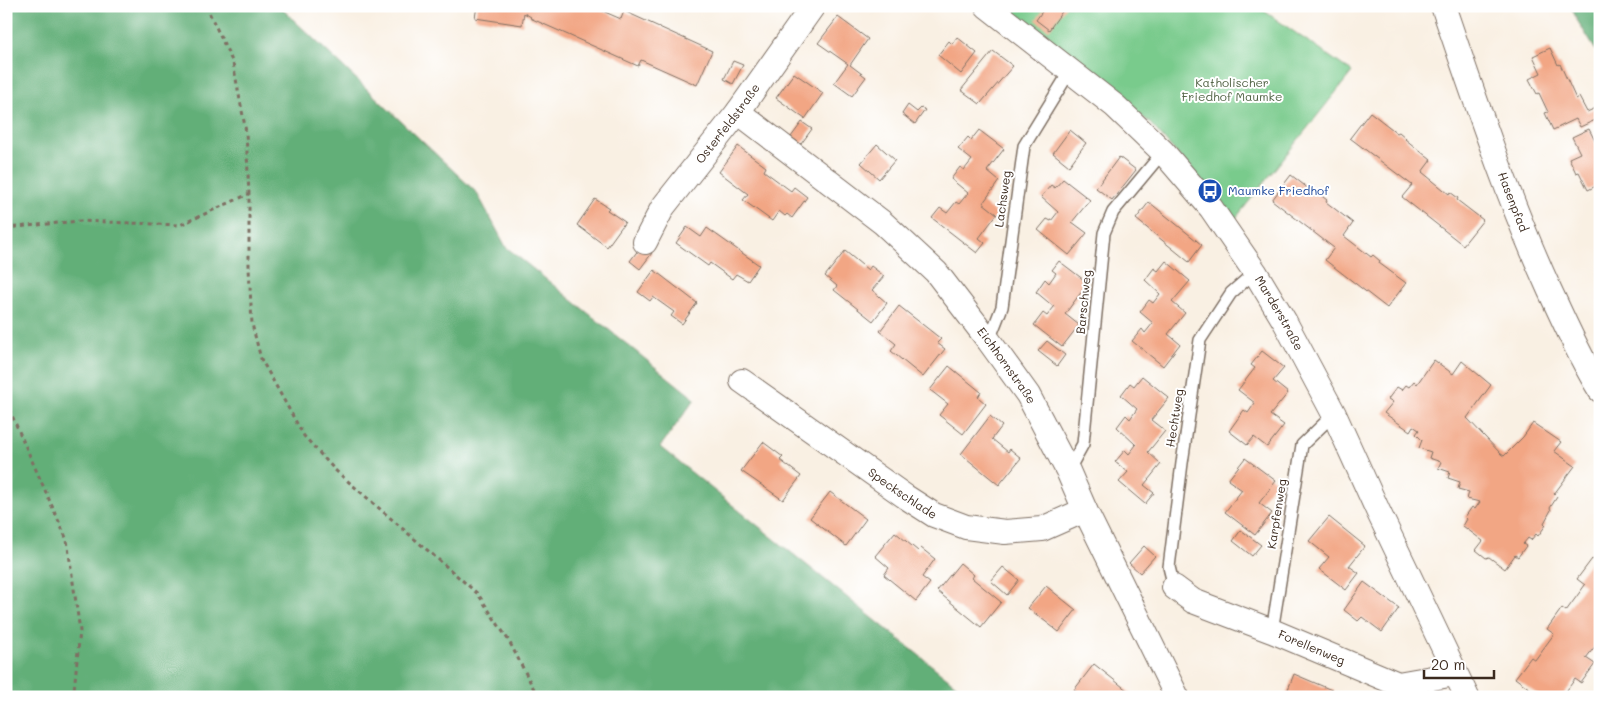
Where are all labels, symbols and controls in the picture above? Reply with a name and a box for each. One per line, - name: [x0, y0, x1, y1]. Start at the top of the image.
- park label: Katholischer Friedhof Maumke: [1182, 74, 1282, 104]
- street label: Osterfeldstraße: [691, 80, 763, 166]
- street label: Lachsweg: [990, 169, 1014, 228]
- street label: Hasenpfad: [1495, 169, 1533, 234]
- bus stop icon: Maumke Friedhof: [1197, 178, 1223, 204]
- place label: Maumke Friedhof: [1228, 182, 1329, 198]
- street label: Barschweg: [1072, 269, 1094, 335]
- street label: Marderstraße: [1252, 272, 1308, 353]
- street label: Eichhornstraße: [974, 324, 1040, 406]
- street label: Hechtweg: [1162, 388, 1187, 448]
- street label: Speckschlade: [865, 464, 941, 522]
- street label: Karpfenweg: [1263, 478, 1289, 550]
- street label: Forellenweg: [1276, 626, 1348, 668]
- scale bar: [1424, 648, 1494, 680]
- text: 20 m: [1431, 654, 1465, 674]

